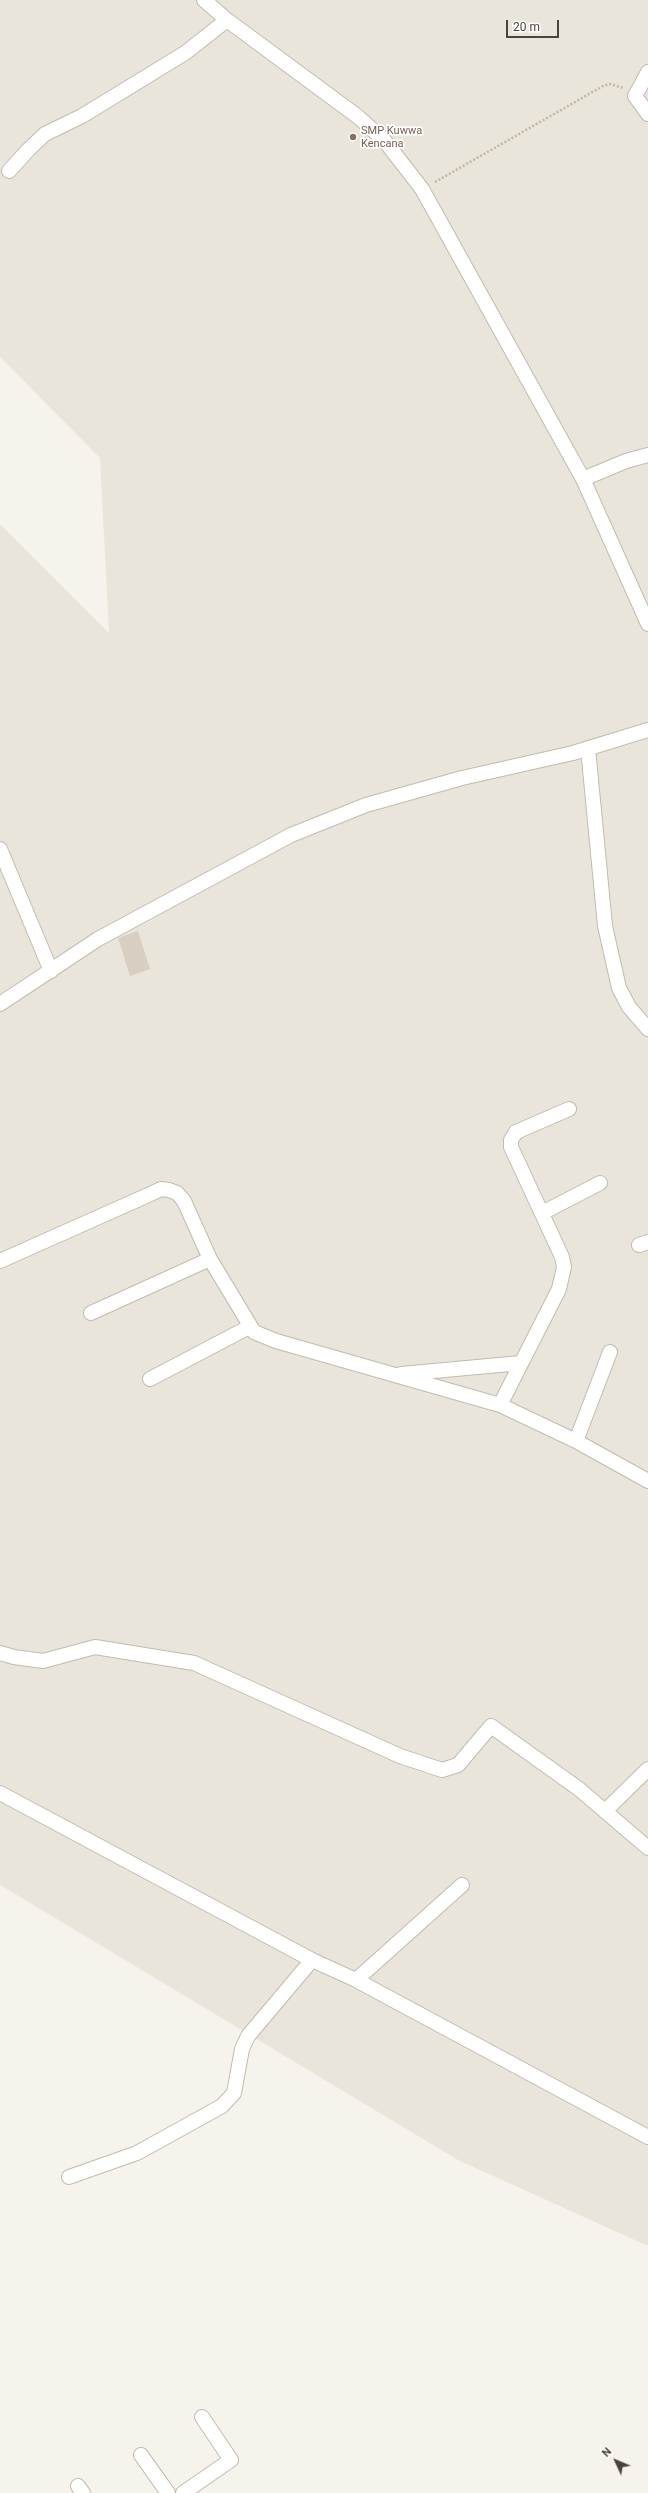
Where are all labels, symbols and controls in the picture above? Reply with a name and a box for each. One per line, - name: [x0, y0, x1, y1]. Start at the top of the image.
- scale bar: [508, 12, 561, 38]
- text: 20 m: [513, 20, 540, 34]
- place label: SMP Kuwwa Kencana: [361, 124, 422, 150]
- marker: SMP Kuwwa Kencana: [348, 132, 358, 142]
- north arrow: [596, 2441, 636, 2481]
- text: N: [600, 2445, 614, 2460]

